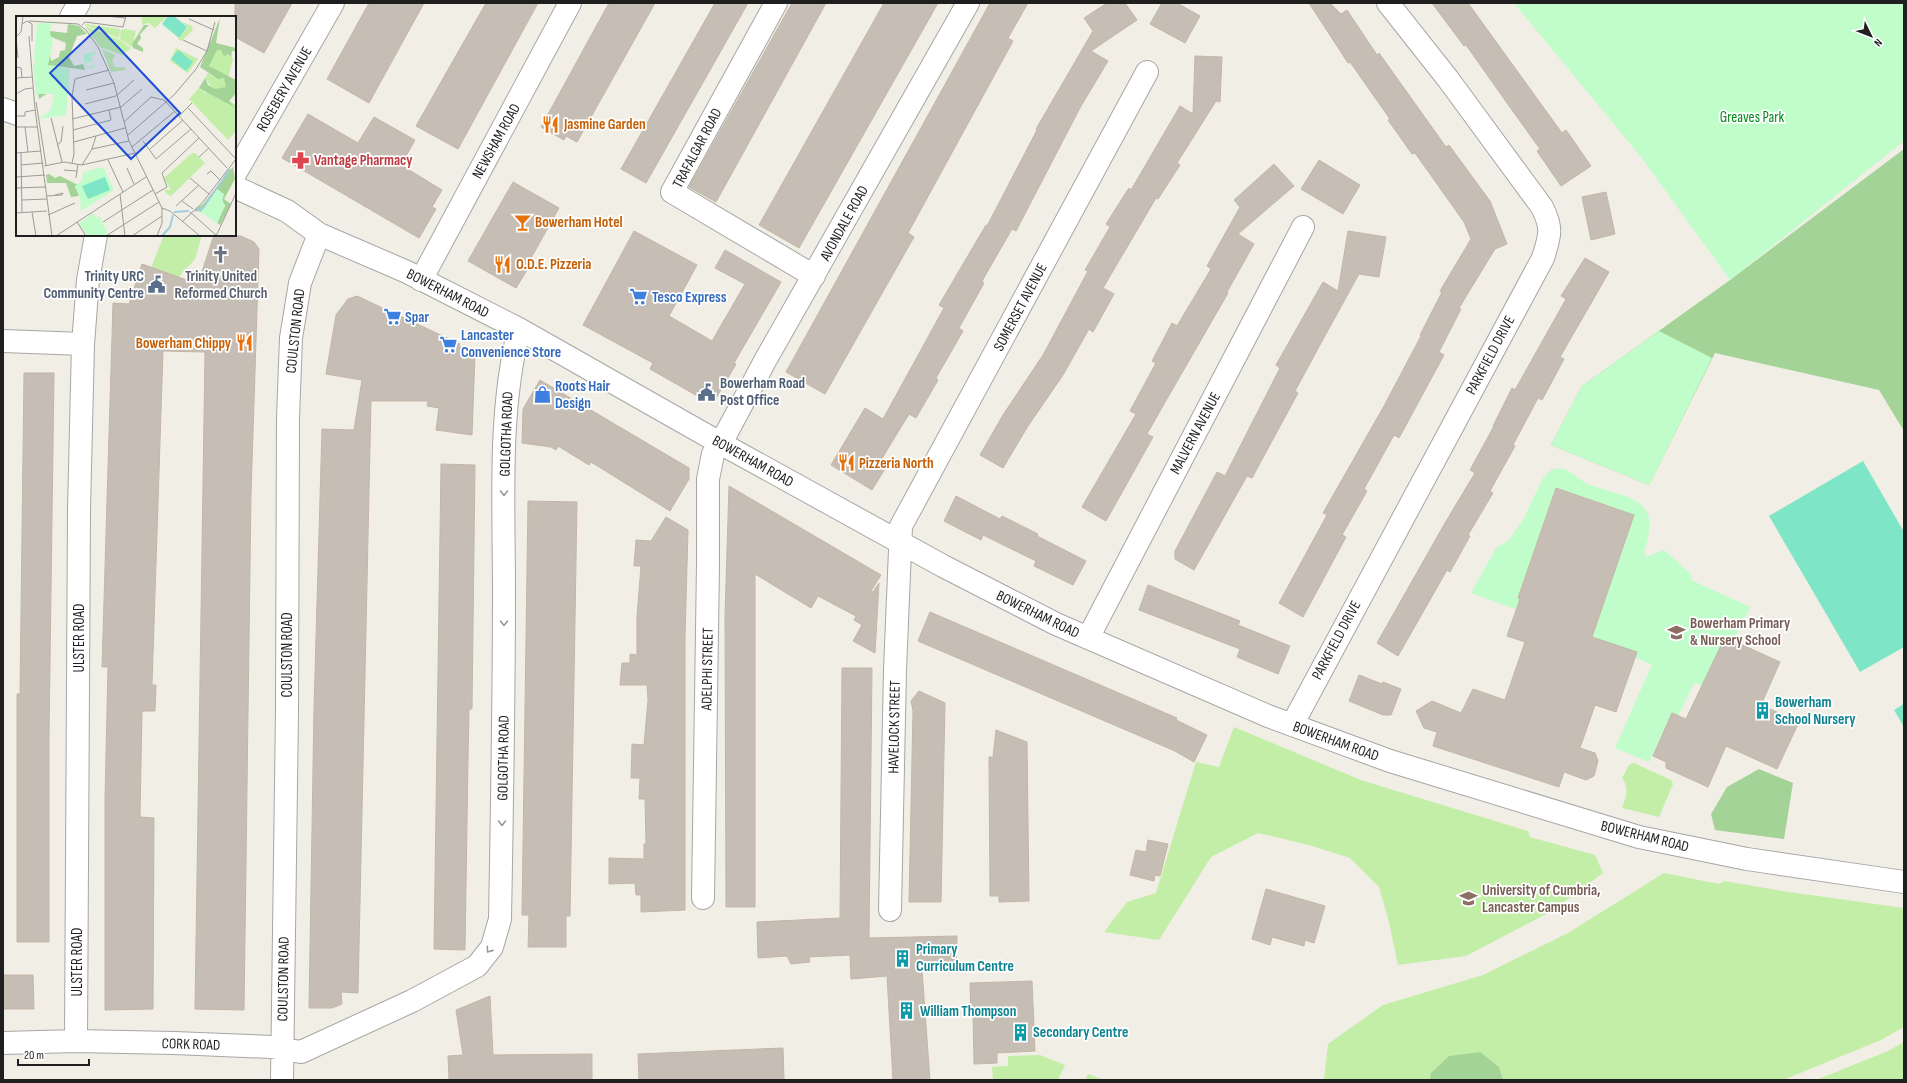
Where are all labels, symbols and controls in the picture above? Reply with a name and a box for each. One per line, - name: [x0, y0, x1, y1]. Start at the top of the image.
- inset map: [16, 16, 236, 236]
- north arrow: [1851, 16, 1891, 56]
- text: N: [1871, 36, 1885, 49]
- street label: ROSEBERY AVENUE: [252, 43, 316, 135]
- street label: NEWSHAM ROAD: [468, 100, 525, 182]
- street label: TRAFALGAR ROAD: [668, 105, 726, 191]
- park label: Greaves Park: [1720, 108, 1785, 127]
- restaurant icon: Jasmine Garden: [541, 114, 561, 134]
- place label: Jasmine Garden: [563, 115, 646, 134]
- pharmacy icon: Vantage Pharmacy: [291, 150, 311, 170]
- place label: Vantage Pharmacy: [314, 151, 413, 170]
- street label: AVONDALE ROAD: [815, 182, 873, 265]
- bar icon: Bowerham Hotel: [512, 212, 532, 232]
- place label: Bowerham Hotel: [535, 213, 623, 232]
- church icon: Trinity United Reformed Church: [211, 245, 231, 265]
- restaurant icon: O.D.E. Pizzeria: [493, 254, 513, 274]
- place label: O.D.E. Pizzeria: [516, 255, 591, 274]
- street label: SOMERSET AVENUE: [989, 260, 1052, 355]
- street label: BOWERHAM ROAD: [403, 265, 492, 322]
- place label: Trinity URC Community Centre: [43, 267, 144, 303]
- place label: Trinity United Reformed Church: [175, 267, 267, 303]
- public building icon: Trinity URC Community Centre: [147, 275, 167, 295]
- supermarket icon: Tesco Express: [629, 287, 649, 307]
- street label: COULSTON ROAD: [282, 288, 309, 374]
- place label: Tesco Express: [652, 288, 727, 307]
- supermarket icon: Spar: [382, 307, 402, 327]
- place label: Spar: [405, 308, 429, 327]
- street label: PARKFIELD DRIVE: [1462, 312, 1519, 398]
- place label: Lancaster Convenience Store: [461, 326, 561, 362]
- restaurant icon: Bowerham Chippy: [234, 333, 254, 353]
- place label: Bowerham Chippy: [136, 334, 232, 353]
- supermarket icon: Lancaster Convenience Store: [438, 334, 458, 354]
- place label: Bowerham Road Post Office: [720, 374, 805, 410]
- place label: Roots Hair Design: [555, 377, 611, 413]
- public building icon: Bowerham Road Post Office: [697, 382, 717, 402]
- shop icon: Roots Hair Design: [532, 385, 552, 405]
- street label: MALVERN AVENUE: [1166, 389, 1225, 478]
- street label: GOLGOTHA ROAD: [496, 391, 517, 477]
- street label: BOWERHAM ROAD: [709, 431, 797, 492]
- restaurant icon: Pizzeria North: [836, 453, 856, 473]
- place label: Pizzeria North: [859, 454, 934, 473]
- one-way arrow: [500, 490, 508, 496]
- street label: BOWERHAM ROAD: [993, 586, 1082, 643]
- street label: PARKFIELD DRIVE: [1308, 597, 1365, 683]
- street label: ULSTER ROAD: [70, 604, 89, 672]
- street label: COULSTON ROAD: [278, 612, 297, 698]
- place label: Bowerham Primary & Nursery School: [1690, 614, 1791, 650]
- one-way arrow: [500, 620, 508, 626]
- school or university icon: Bowerham Primary & Nursery School: [1667, 622, 1687, 642]
- street label: ADELPHI STREET: [697, 628, 718, 712]
- street label: HAVELOCK STREET: [884, 680, 905, 774]
- place label: Bowerham School Nursery: [1775, 693, 1856, 729]
- building icon: Bowerham School Nursery: [1752, 701, 1772, 721]
- street label: GOLGOTHA ROAD: [493, 715, 514, 801]
- street label: BOWERHAM ROAD: [1290, 717, 1381, 766]
- street label: BOWERHAM ROAD: [1599, 816, 1691, 857]
- one-way arrow: [498, 820, 506, 826]
- place label: University of Cumbria, Lancaster Campus: [1482, 881, 1601, 917]
- school or university icon: University of Cumbria, Lancaster Campus: [1459, 889, 1479, 909]
- street label: ULSTER ROAD: [68, 928, 87, 996]
- street label: COULSTON ROAD: [273, 936, 294, 1022]
- place label: Primary Curriculum Centre: [916, 940, 1014, 976]
- one-way arrow: [487, 946, 494, 953]
- building icon: Primary Curriculum Centre: [893, 948, 913, 968]
- building icon: William Thompson: [897, 1001, 917, 1021]
- place label: William Thompson: [920, 1002, 1016, 1021]
- building icon: Secondary Centre: [1010, 1022, 1030, 1042]
- place label: Secondary Centre: [1033, 1023, 1128, 1042]
- street label: CORK ROAD: [161, 1034, 221, 1055]
- scale bar: [18, 1041, 89, 1067]
- text: 20 m: [24, 1048, 44, 1063]

